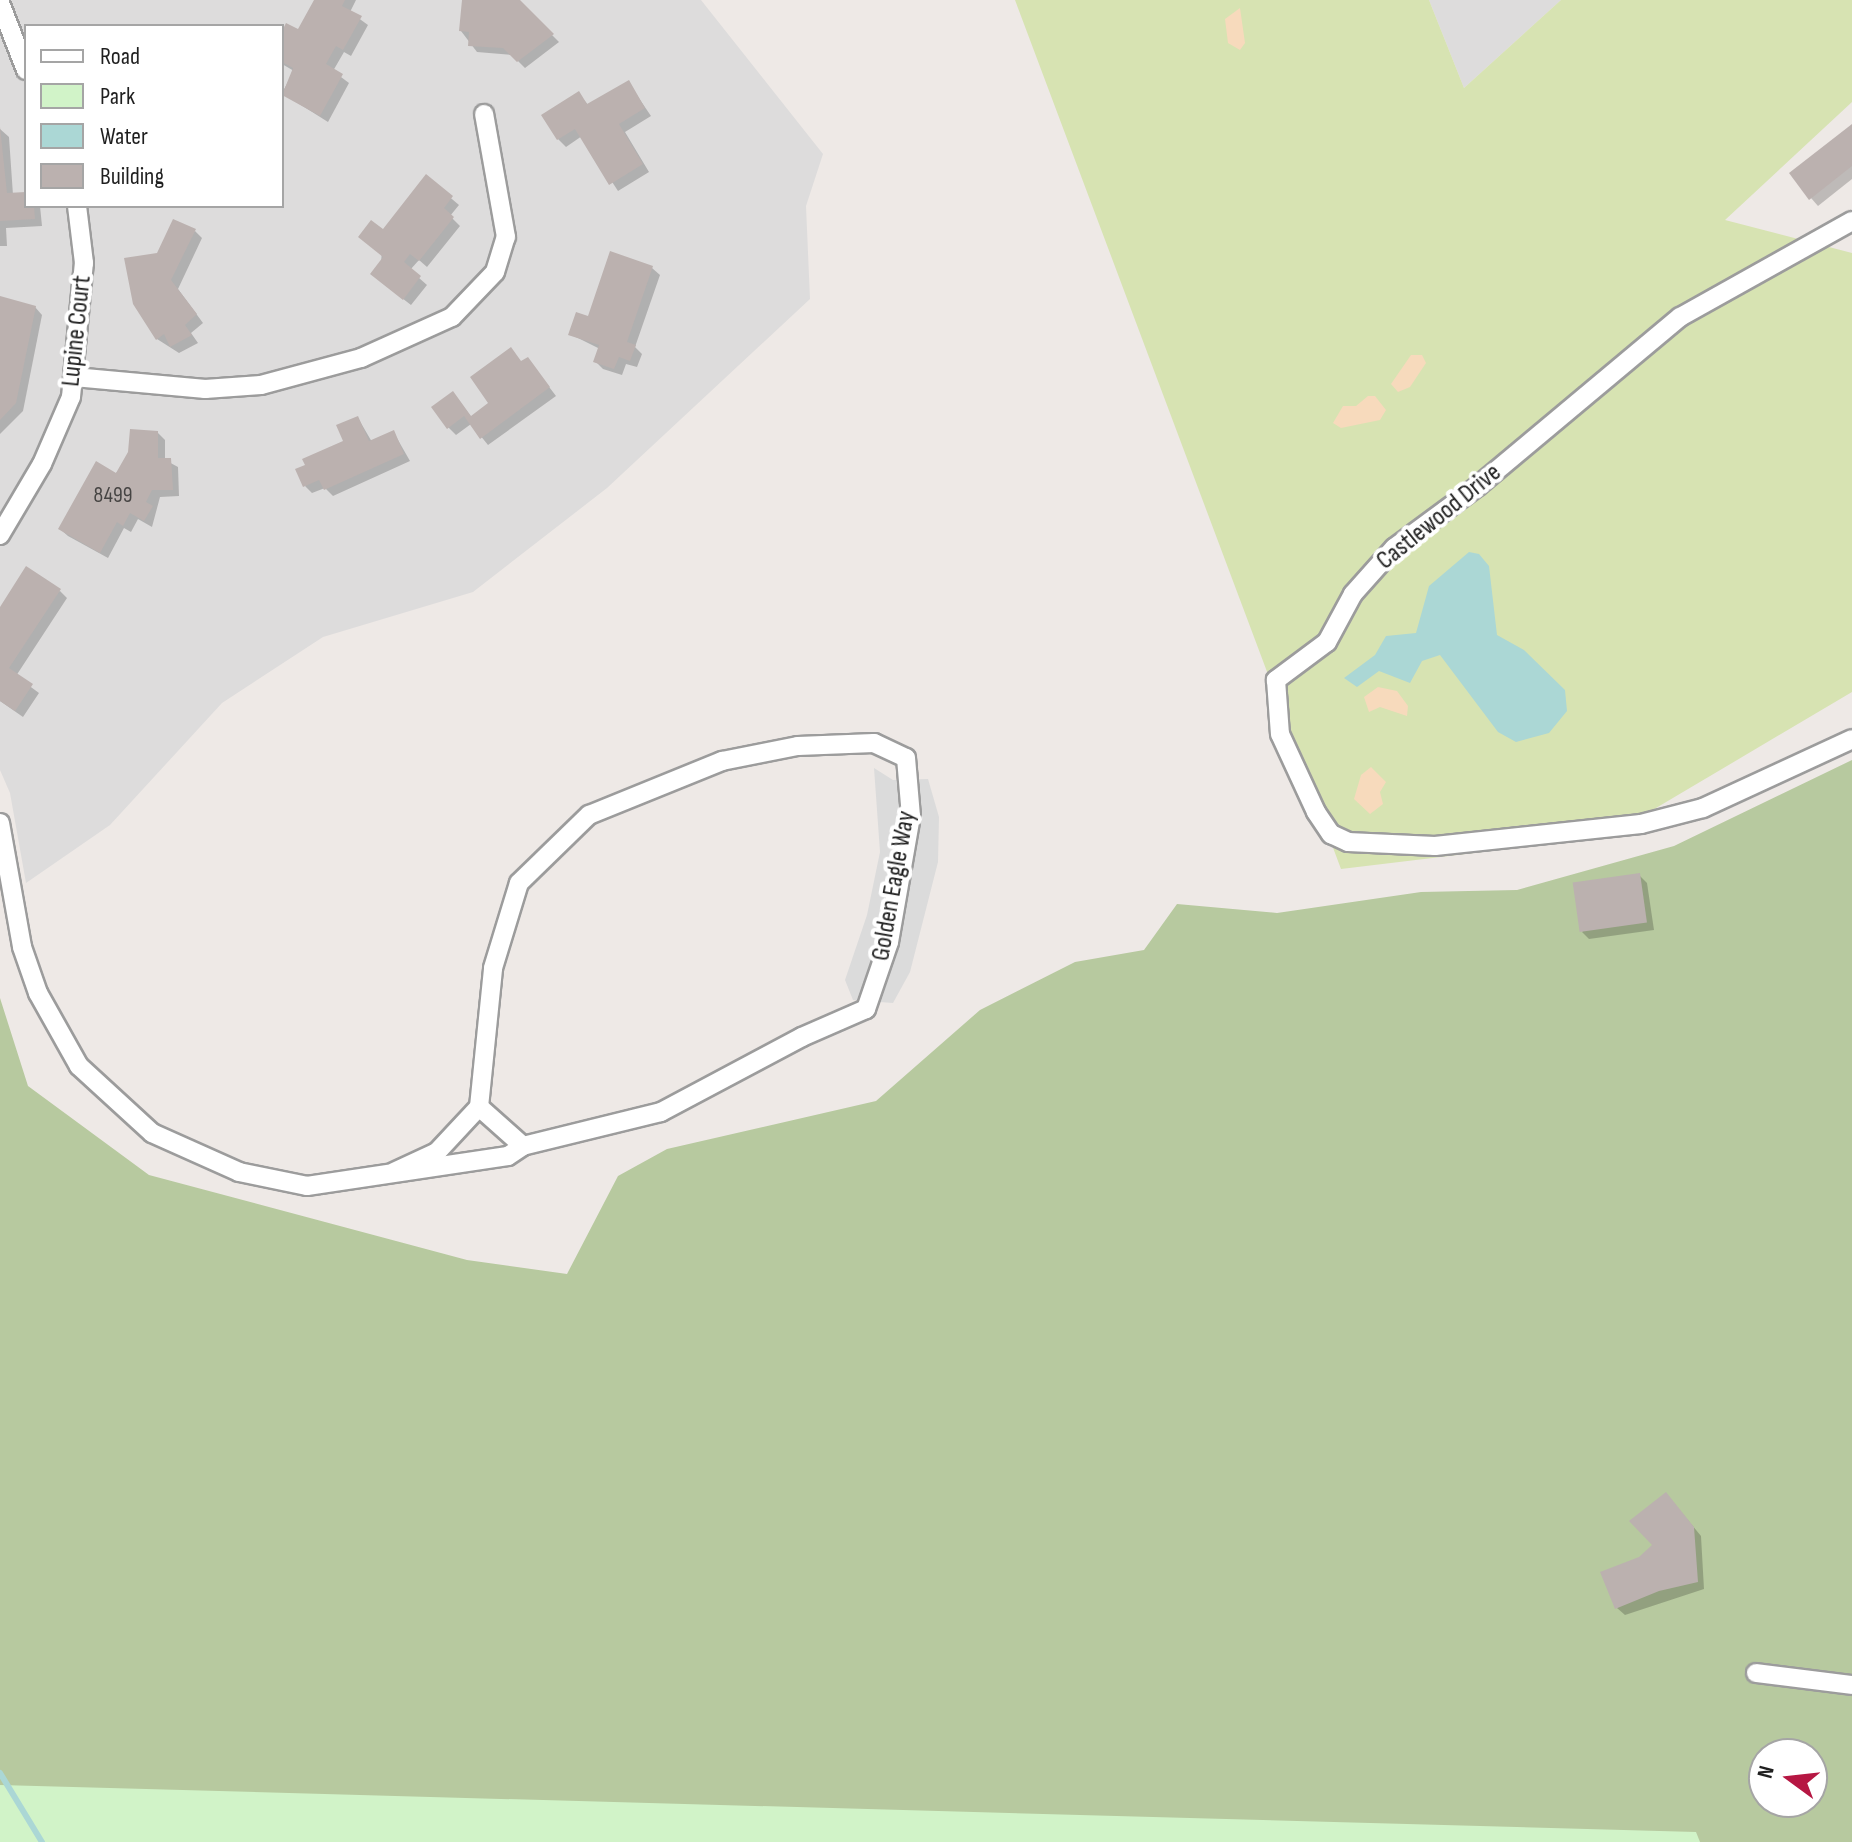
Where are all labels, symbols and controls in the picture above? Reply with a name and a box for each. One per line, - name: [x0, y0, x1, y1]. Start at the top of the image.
- legend: [24, 24, 284, 208]
- text: Road: [100, 42, 140, 71]
- text: Park: [100, 82, 135, 111]
- text: Water: [100, 122, 148, 151]
- text: Building: [100, 162, 164, 191]
- street label: Lupine Court: [56, 274, 98, 388]
- street label: Castlewood Drive: [1370, 457, 1508, 577]
- house number: 8499: [94, 483, 132, 509]
- street label: Golden Eagle Way: [865, 809, 923, 963]
- north arrow: [1748, 1738, 1828, 1818]
- text: N: [1752, 1763, 1781, 1781]

